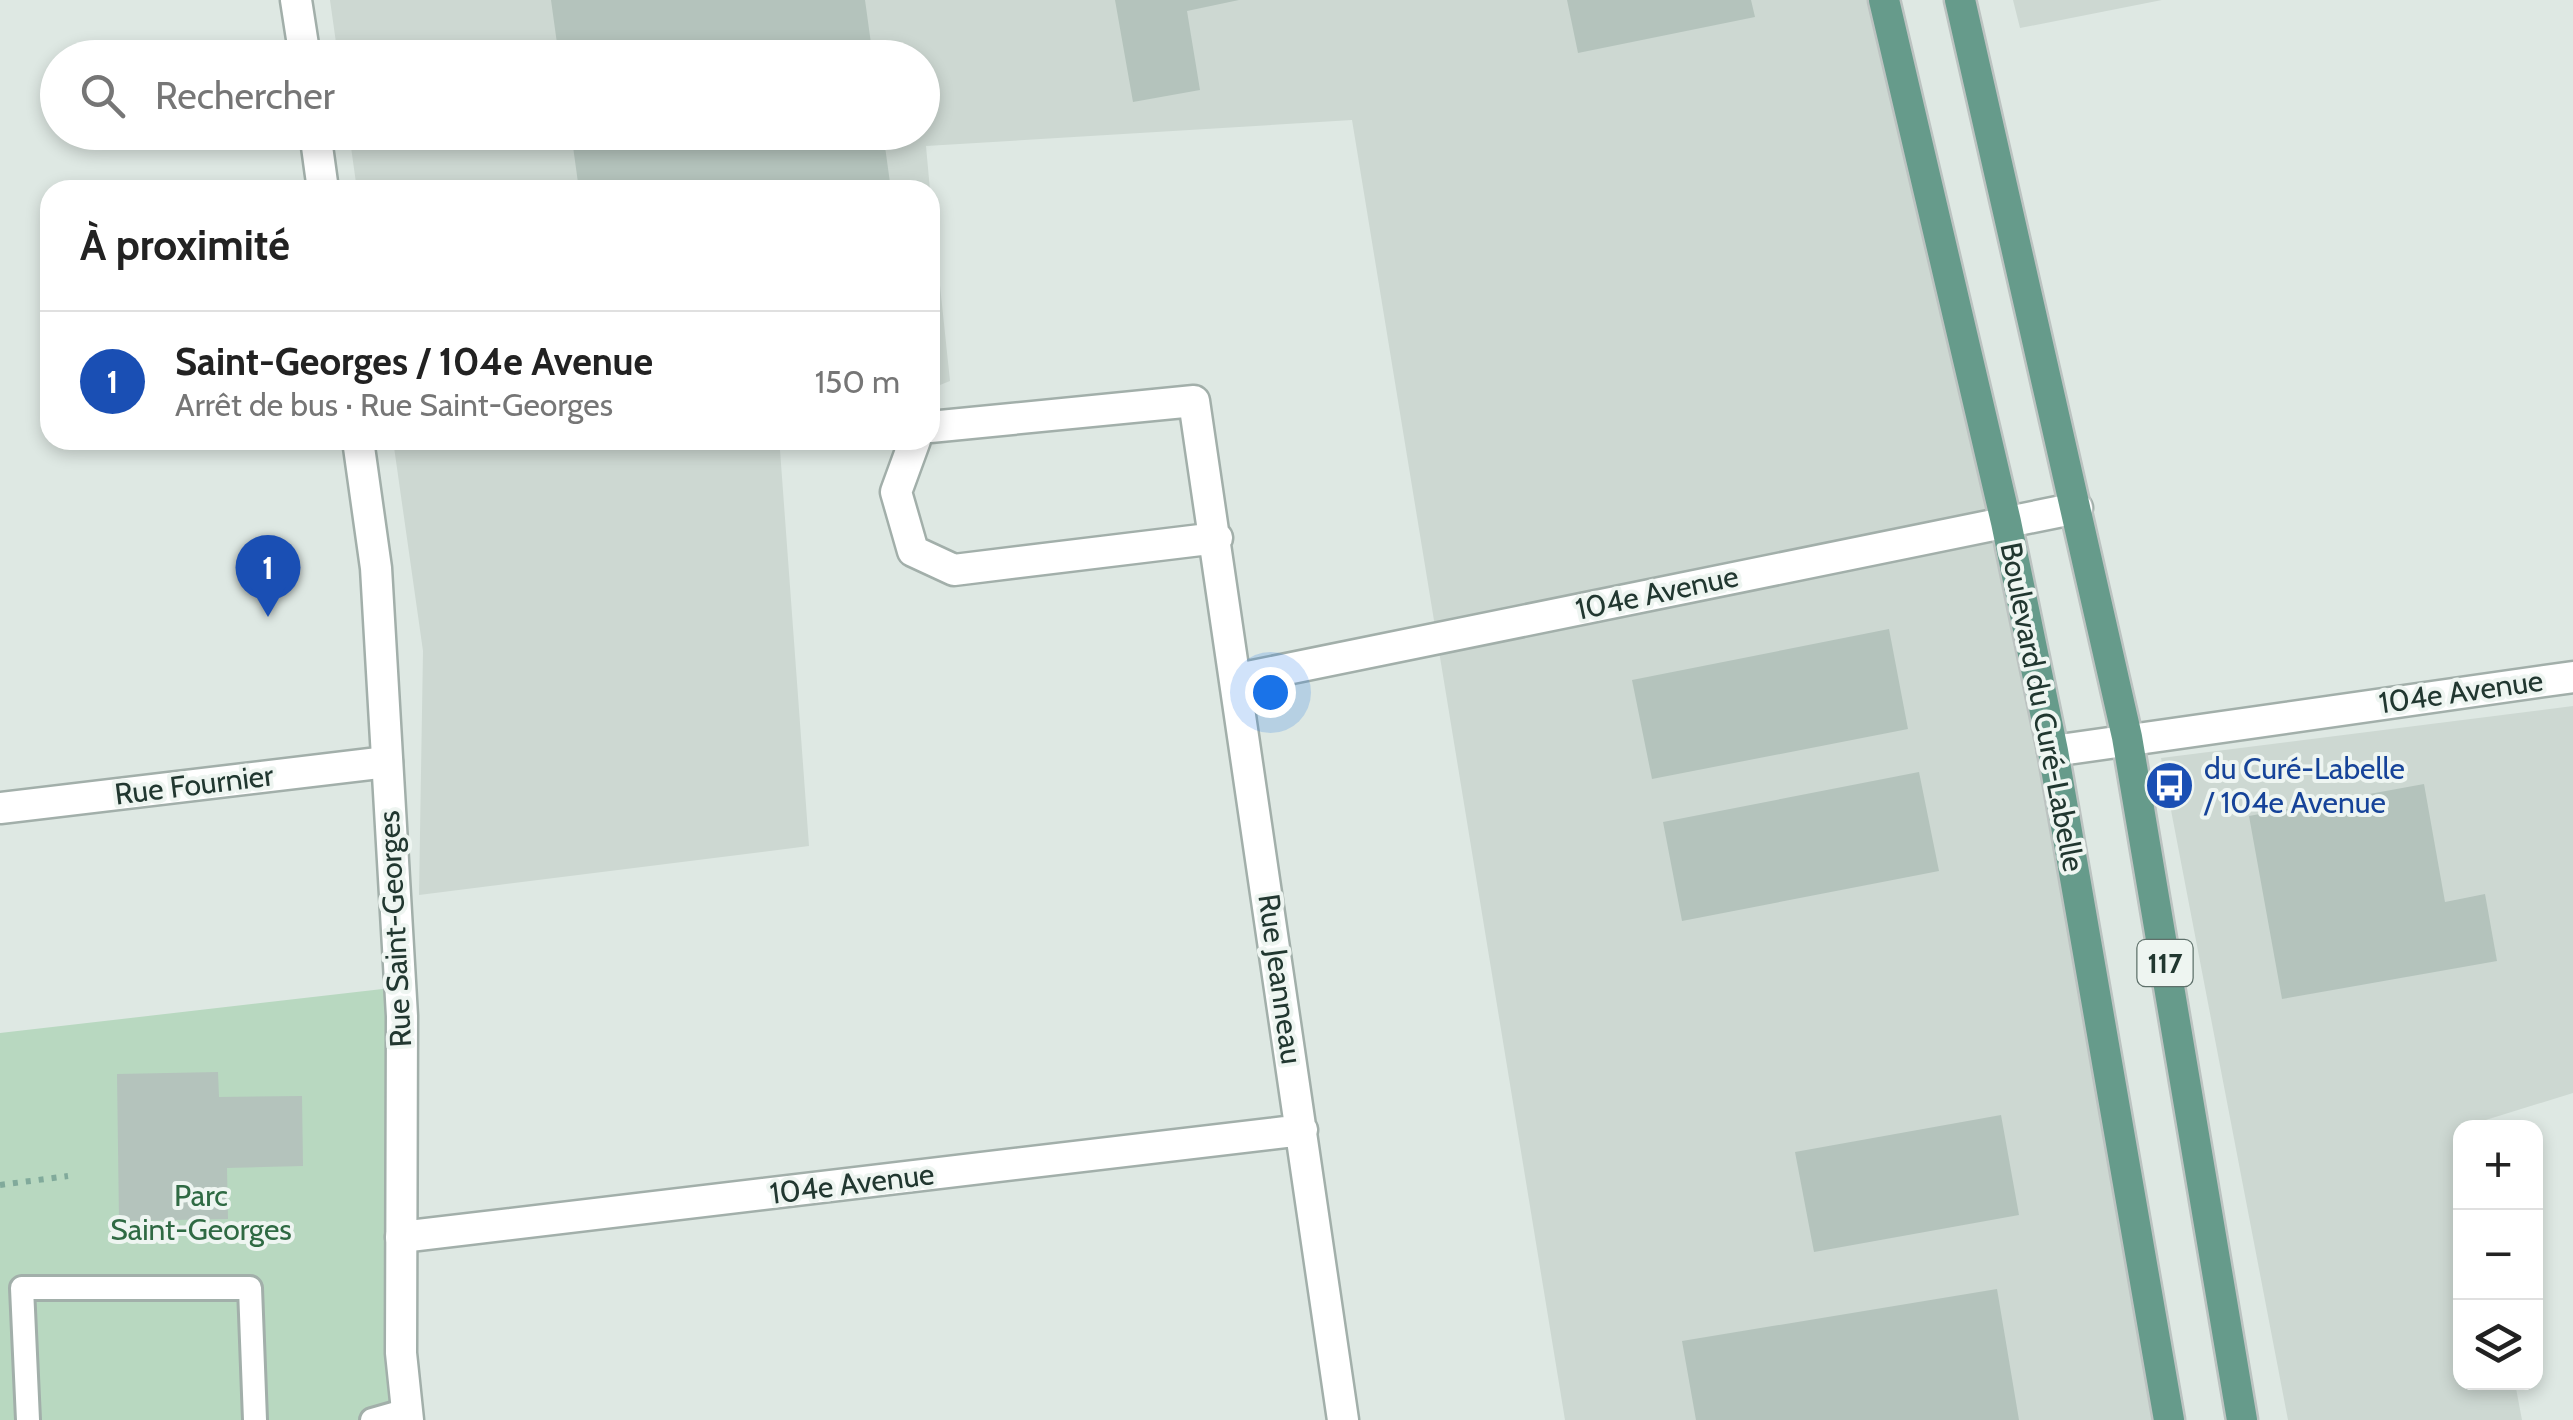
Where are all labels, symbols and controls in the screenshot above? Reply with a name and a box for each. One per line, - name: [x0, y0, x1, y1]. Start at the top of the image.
- search box: [40, 40, 940, 150]
- icon: search: [75, 68, 130, 123]
- text: Rechercher: [155, 72, 335, 119]
- text: À proximité: [80, 219, 290, 271]
- text: Saint-Georges / 104e Avenue: [175, 338, 653, 385]
- text: 1: [107, 362, 118, 401]
- text: 150 m: [815, 362, 900, 401]
- text: Arrêt de bus · Rue Saint-Georges: [175, 385, 613, 424]
- pin: 1: [236, 534, 300, 617]
- street label: Boulevard du Curé-Labelle: [1992, 539, 2093, 875]
- street label: 104e Avenue: [1572, 557, 1742, 628]
- street label: 104e Avenue: [2377, 662, 2545, 721]
- your location: [1245, 667, 1296, 718]
- place label: du Curé-Labelle / 104e Avenue: [2203, 750, 2405, 821]
- street label: Rue Fournier: [112, 756, 276, 813]
- bus stop icon: du Curé-Labelle / 104e Avenue: [2143, 760, 2195, 812]
- street label: Rue Saint-Georges: [370, 810, 419, 1048]
- street label: Rue Jeanneau: [1250, 891, 1311, 1066]
- road number: 117: [2138, 940, 2192, 986]
- map controls: [2453, 1120, 2543, 1390]
- button: +: [2453, 1120, 2543, 1210]
- street label: 104e Avenue: [768, 1155, 936, 1212]
- park label: Parc Saint-Georges: [110, 1177, 292, 1248]
- button: −: [2453, 1210, 2543, 1300]
- button: layers: [2453, 1300, 2543, 1390]

